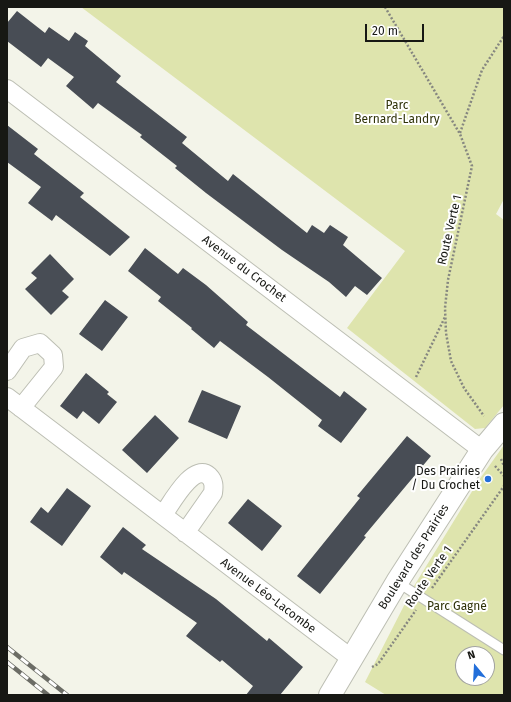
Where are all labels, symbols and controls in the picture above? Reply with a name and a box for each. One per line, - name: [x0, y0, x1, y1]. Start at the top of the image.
- scale bar: [367, 16, 426, 42]
- text: 20 m: [372, 24, 398, 38]
- park label: Parc Bernard-Landry: [354, 99, 440, 127]
- street label: Route Verte 1: [435, 194, 465, 266]
- street label: Avenue du Crochet: [199, 233, 289, 305]
- place label: Des Prairies / Du Crochet: [411, 465, 480, 493]
- marker: Des Prairies / Du Crochet: [483, 474, 493, 484]
- street label: Boulevard des Prairies: [376, 502, 452, 612]
- street label: Route Verte 1: [403, 544, 455, 610]
- street label: Avenue Léo-Lacombe: [217, 555, 319, 637]
- park label: Parc Gagné: [427, 600, 487, 614]
- north arrow: [455, 646, 495, 686]
- text: N: [466, 648, 477, 662]

